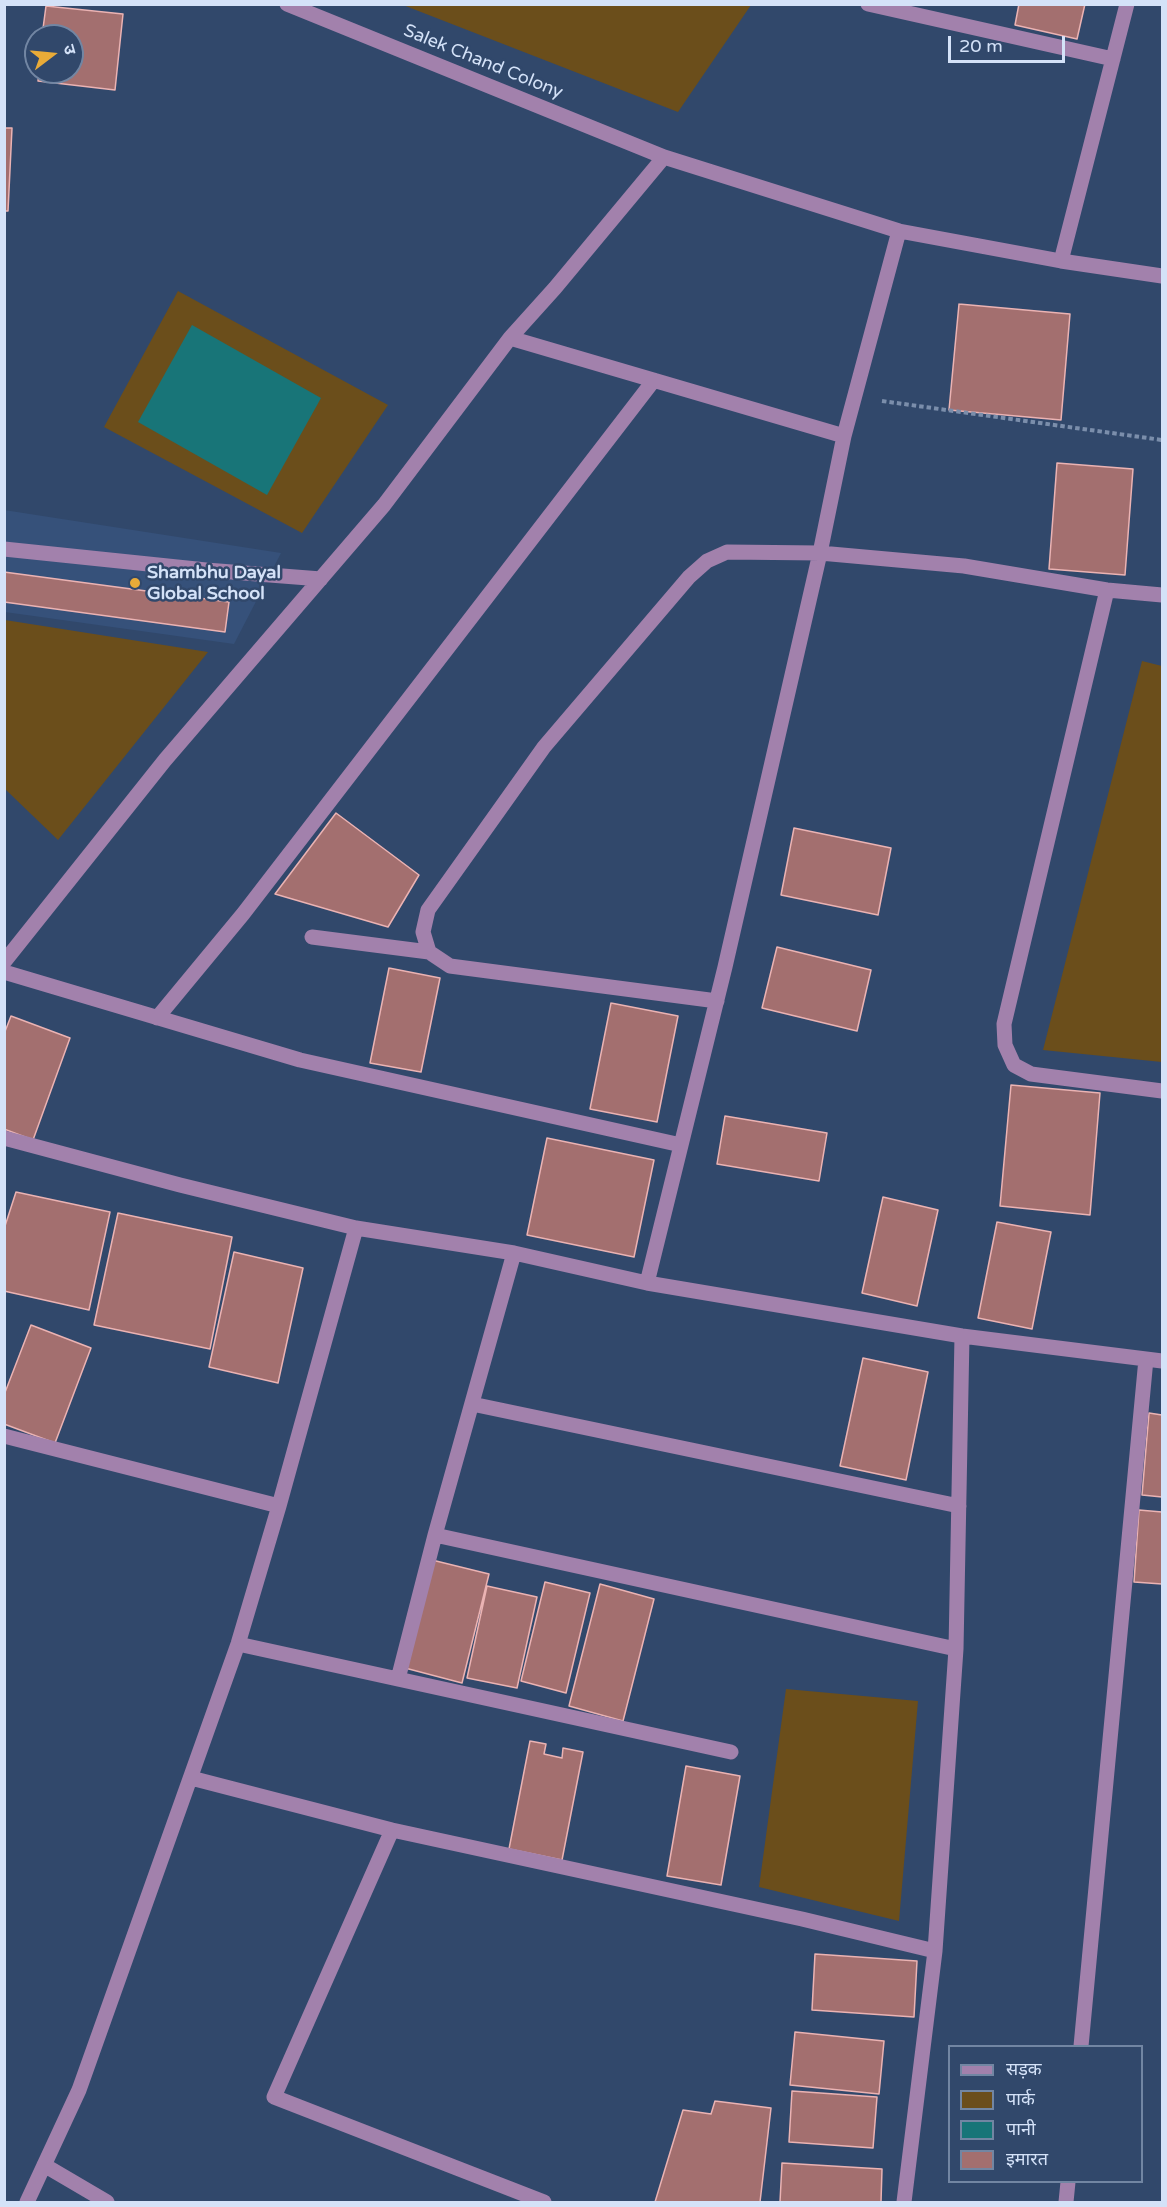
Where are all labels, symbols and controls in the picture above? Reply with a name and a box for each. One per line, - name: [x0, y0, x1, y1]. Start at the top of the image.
- street label: Salek Chand Colony: [400, 20, 566, 104]
- north arrow: [24, 24, 84, 84]
- scale bar: [951, 24, 1068, 62]
- text: 20 m: [959, 35, 1003, 57]
- text: उ: [58, 42, 80, 57]
- place label: Shambhu Dayal Global School: [147, 562, 281, 604]
- marker: Shambhu Dayal Global School: [128, 576, 142, 590]
- legend: [948, 2045, 1143, 2183]
- text: सड़क: [1006, 2058, 1042, 2080]
- text: पार्क: [1006, 2088, 1035, 2110]
- text: पानी: [1006, 2118, 1036, 2140]
- text: इमारत: [1006, 2148, 1048, 2170]

